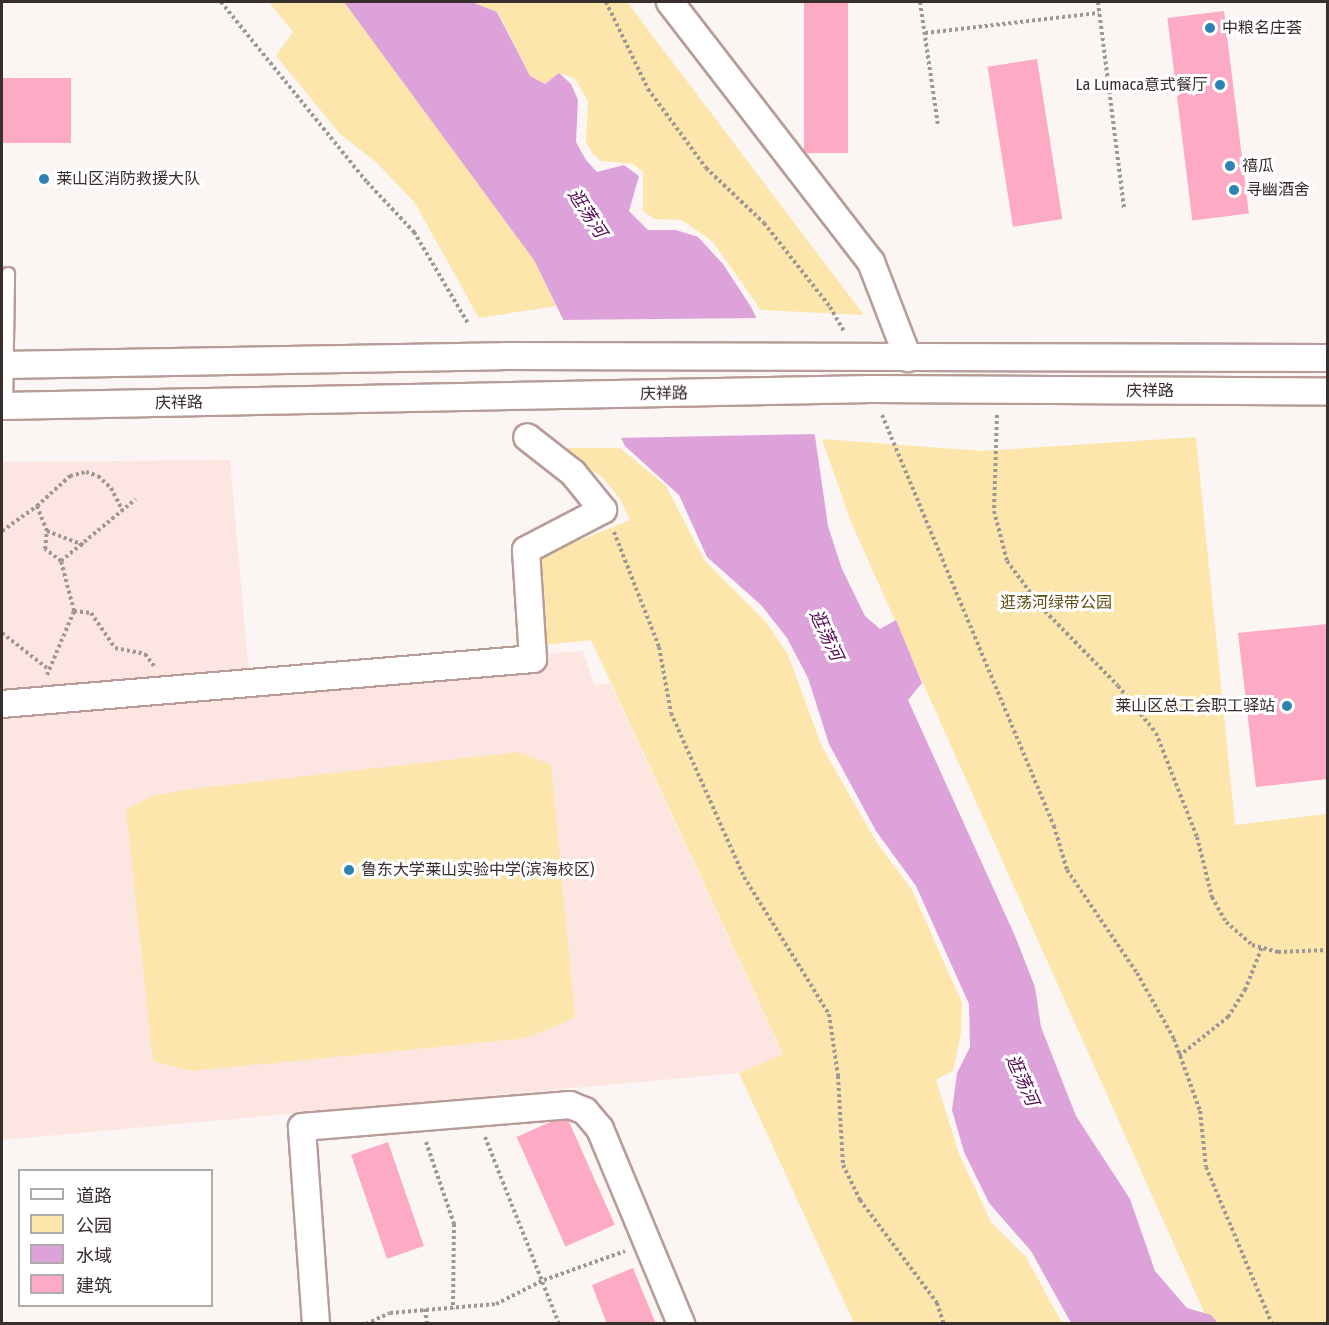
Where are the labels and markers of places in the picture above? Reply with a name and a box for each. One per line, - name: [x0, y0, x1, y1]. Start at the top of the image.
- place label: 中粮名庄荟: [1222, 18, 1302, 38]
- marker: 中粮名庄荟: [1203, 21, 1217, 35]
- place label: La Lumaca意式餐厅: [1076, 75, 1208, 95]
- marker: La Lumaca意式餐厅: [1213, 78, 1227, 92]
- place label: 禧瓜: [1242, 156, 1274, 176]
- marker: 禧瓜: [1223, 159, 1237, 173]
- place label: 莱山区消防救援大队: [56, 169, 200, 189]
- marker: 莱山区消防救援大队: [37, 172, 51, 186]
- place label: 寻幽酒舍: [1246, 180, 1310, 200]
- marker: 寻幽酒舍: [1227, 183, 1241, 197]
- place label: 莱山区总工会职工驿站: [1115, 696, 1275, 716]
- marker: 莱山区总工会职工驿站: [1280, 699, 1294, 713]
- place label: 鲁东大学莱山实验中学(滨海校区): [361, 860, 594, 880]
- marker: 鲁东大学莱山实验中学(滨海校区): [342, 863, 356, 877]

